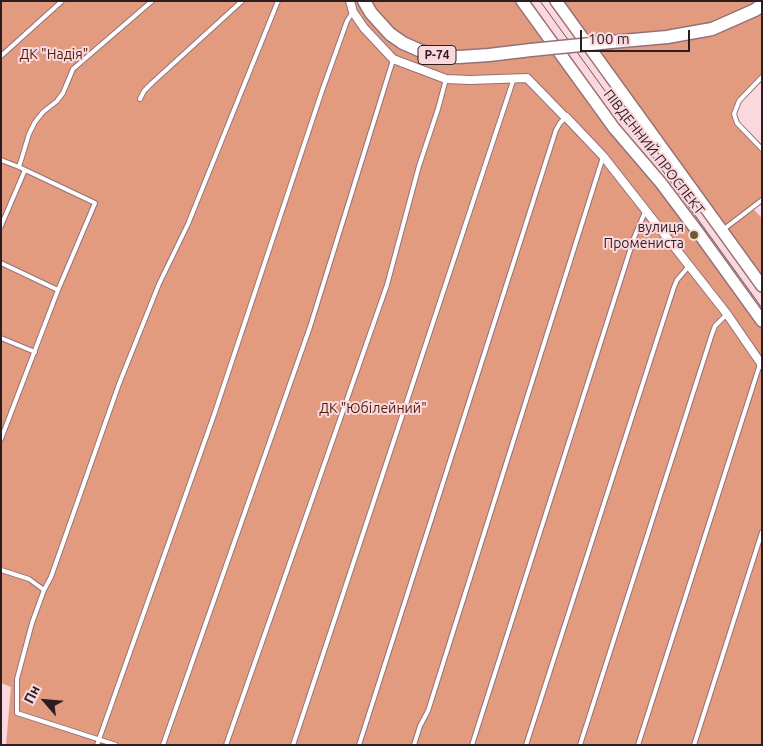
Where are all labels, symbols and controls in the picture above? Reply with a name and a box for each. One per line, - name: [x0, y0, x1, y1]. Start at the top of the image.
- scale bar: [583, 20, 693, 52]
- text: 100 m: [588, 30, 630, 47]
- park label: ДК "Надія": [20, 46, 88, 62]
- road number: Р-74: [418, 46, 456, 64]
- street label: ПІВДЕННИЙ ПРОСПЕКТ: [600, 86, 708, 218]
- place label: вулиця Промениста: [603, 219, 684, 252]
- marker: вулиця Промениста: [688, 229, 700, 241]
- park label: ДК "Юбілейний": [319, 400, 427, 416]
- north arrow: [20, 676, 70, 726]
- text: Пн: [20, 682, 43, 706]

